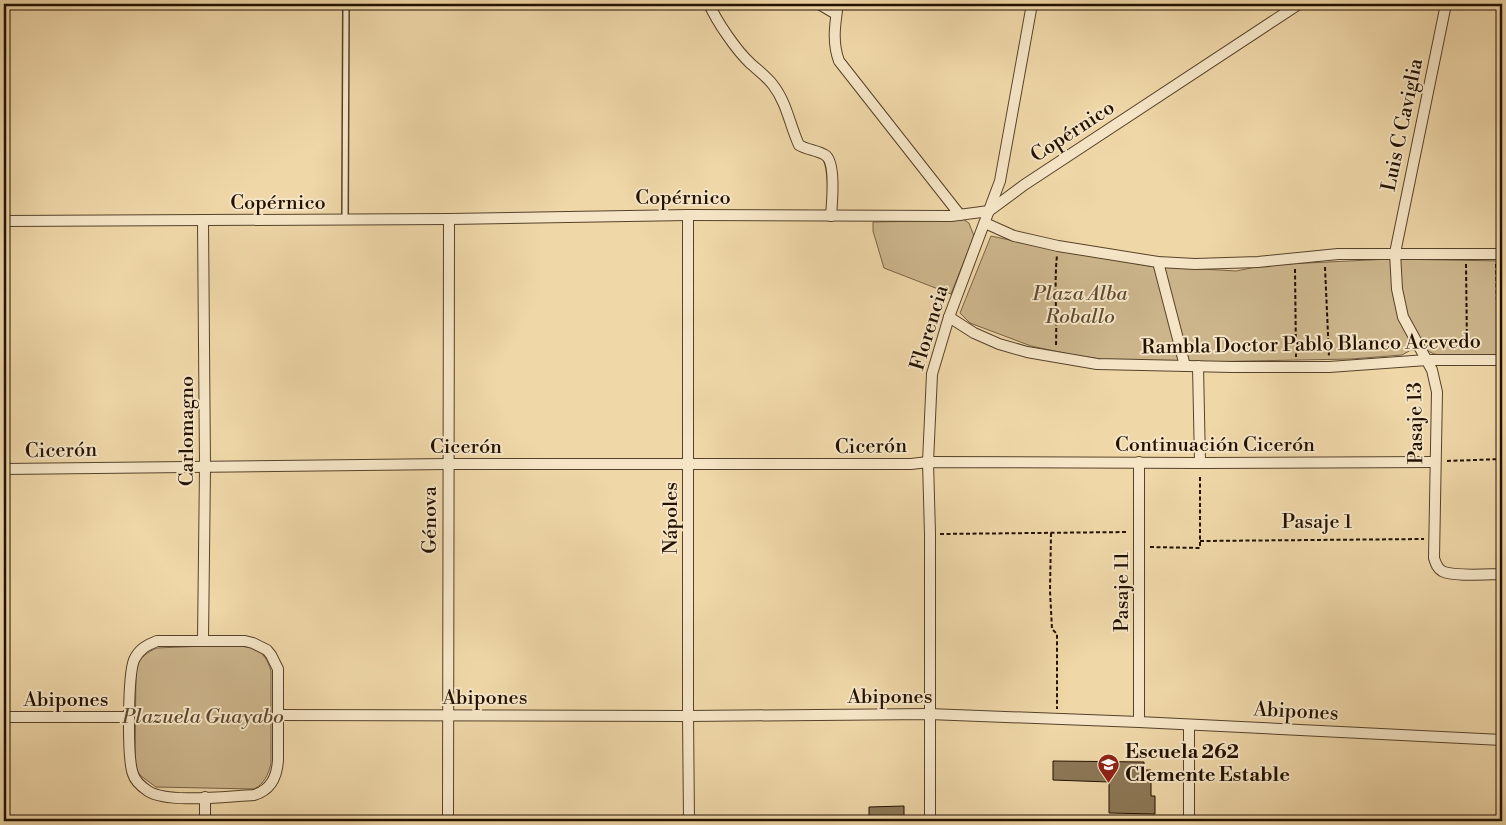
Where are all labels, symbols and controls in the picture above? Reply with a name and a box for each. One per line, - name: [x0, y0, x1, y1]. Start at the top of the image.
- street label: Luis C Caviglia: [1377, 55, 1429, 194]
- street label: Copérnico: [1026, 96, 1120, 168]
- street label: Copérnico: [635, 186, 731, 211]
- street label: Copérnico: [230, 191, 326, 216]
- street label: Florencia: [905, 282, 955, 374]
- park label: Plaza Alba Roballo: [1032, 282, 1128, 330]
- street label: Rambla Doctor Pablo Blanco Acevedo: [1141, 330, 1481, 360]
- street label: Carlomagno: [175, 376, 200, 486]
- street label: Pasaje 13: [1403, 382, 1429, 464]
- street label: Continuación Cicerón: [1115, 433, 1315, 458]
- street label: Cicerón: [835, 434, 907, 460]
- street label: Cicerón: [430, 435, 502, 460]
- street label: Cicerón: [25, 438, 97, 464]
- street label: Nápoles: [659, 482, 684, 554]
- street label: Génova: [418, 485, 443, 554]
- street label: Pasaje 1: [1282, 510, 1353, 535]
- street label: Pasaje 11: [1110, 552, 1135, 632]
- street label: Abipones: [847, 685, 932, 710]
- street label: Abipones: [442, 686, 527, 711]
- street label: Abipones: [23, 688, 108, 713]
- street label: Abipones: [1252, 697, 1339, 727]
- park label: Plazuela Guayabo: [121, 705, 284, 730]
- place label: Escuela 262 Clemente Estable: [1125, 740, 1290, 788]
- school or university icon: Escuela 262 Clemente Estable: [1097, 752, 1121, 783]

